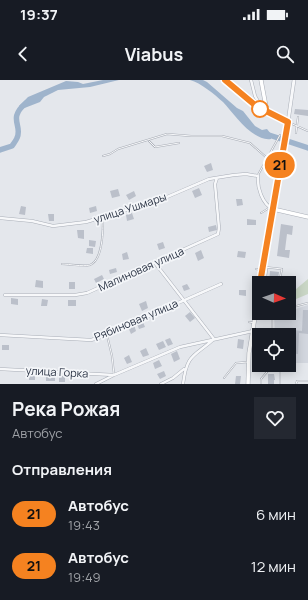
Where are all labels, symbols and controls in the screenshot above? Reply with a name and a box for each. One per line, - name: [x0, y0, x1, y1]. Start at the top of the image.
- text: 19:37: [20, 4, 58, 25]
- text: Viabus: [125, 42, 183, 66]
- icon: back: [12, 43, 34, 65]
- icon: search: [274, 43, 296, 65]
- unlabelled marker: [251, 100, 269, 118]
- line badge: 21: [262, 152, 298, 178]
- text: 21: [273, 155, 287, 174]
- street label: улица Ушмары: [91, 189, 168, 226]
- street label: Малиновая улица: [96, 243, 186, 294]
- north arrow: [252, 276, 296, 320]
- map controls: [252, 276, 296, 372]
- street label: Рябиновая улица: [92, 295, 180, 344]
- button: locate: [252, 328, 296, 372]
- street label: улица Горка: [25, 362, 89, 381]
- text: Река Рожая: [12, 396, 120, 422]
- button: heart: [254, 397, 296, 439]
- text: Автобус: [12, 424, 62, 442]
- text: Отправления: [12, 459, 112, 480]
- text: Автобус: [68, 495, 129, 516]
- text: 21: [27, 504, 41, 523]
- text: 6 мин: [256, 504, 296, 525]
- text: 19:43: [68, 516, 100, 534]
- text: Автобус: [68, 547, 129, 568]
- text: 21: [27, 556, 41, 575]
- text: 12 мин: [251, 556, 296, 577]
- text: 19:49: [68, 568, 101, 586]

